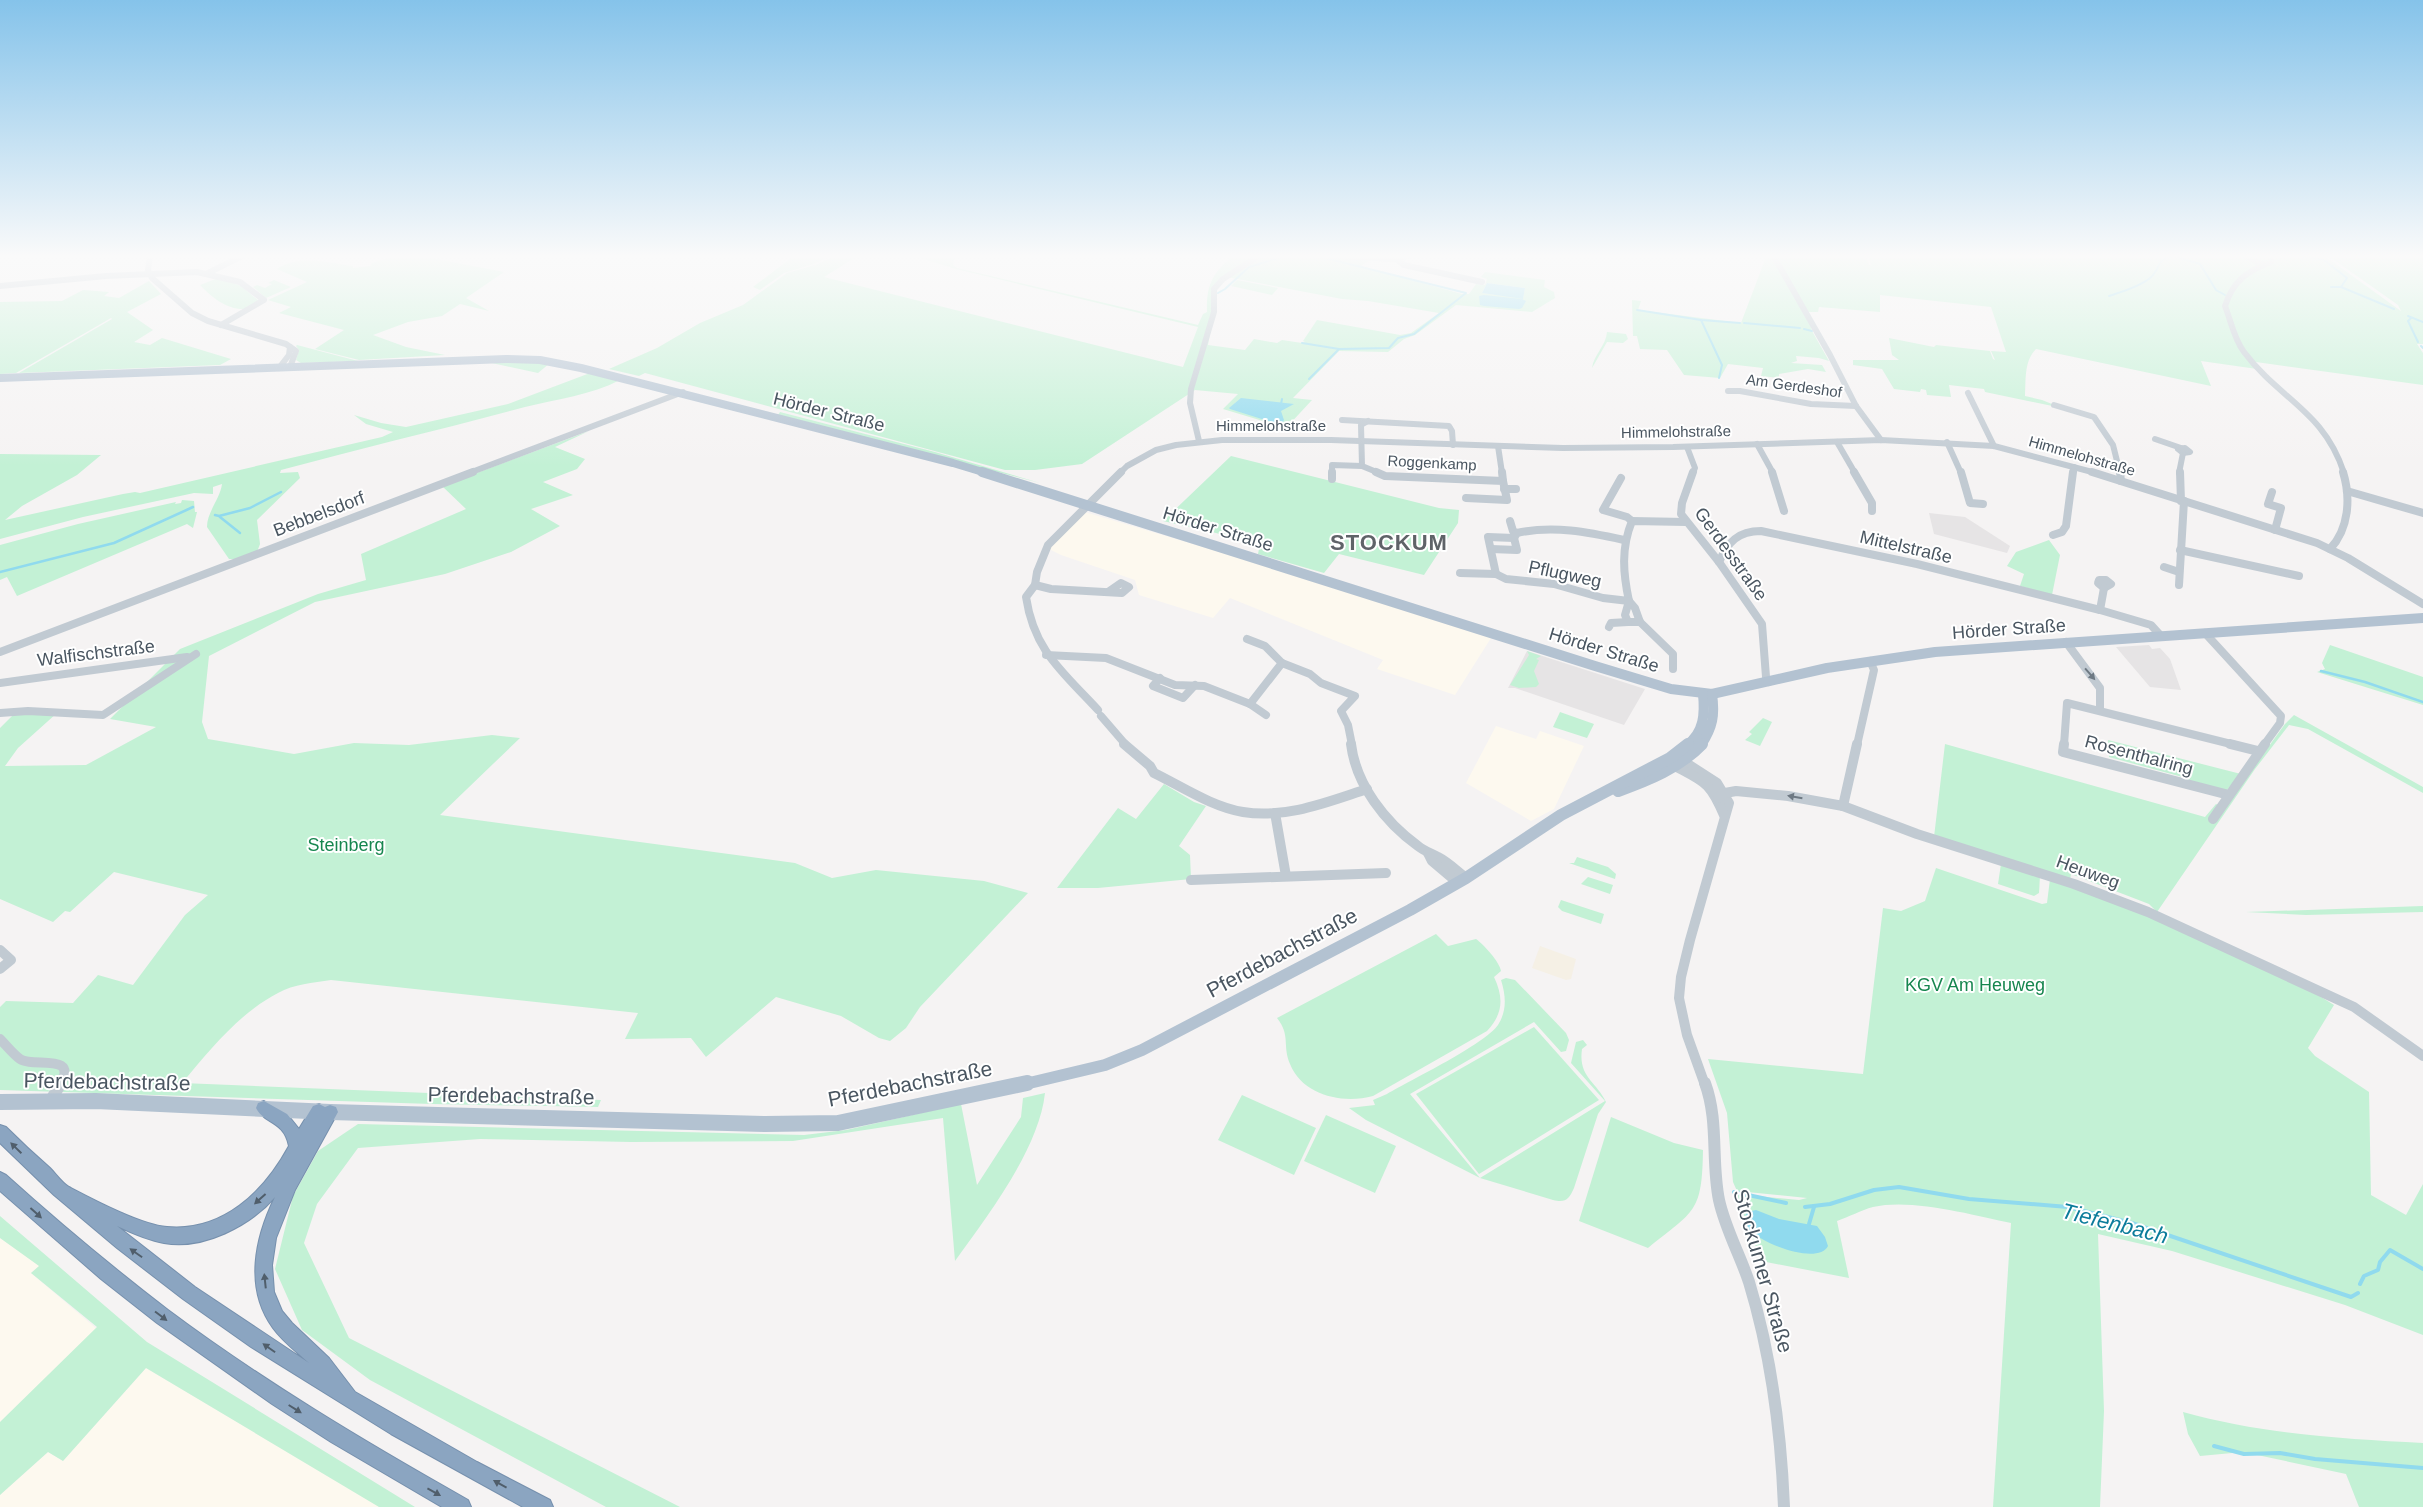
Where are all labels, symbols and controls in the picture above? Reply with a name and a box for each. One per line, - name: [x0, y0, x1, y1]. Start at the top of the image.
- street label: Am Gerdeshof: [1745, 370, 1844, 401]
- street label: Hörder Straße: [771, 389, 887, 435]
- street label: Himmelohstraße: [1216, 417, 1326, 434]
- street label: Himmelohstraße: [1621, 422, 1731, 441]
- street label: Himmelohstraße: [2027, 432, 2137, 479]
- street label: Roggenkamp: [1387, 452, 1477, 473]
- street label: Bebbelsdorf: [271, 487, 368, 541]
- street label: Hörder Straße: [1161, 503, 1275, 555]
- street label: Gerdesstraße: [1691, 504, 1771, 604]
- street label: Mittelstraße: [1858, 527, 1954, 567]
- district label: STOCKUM: [1330, 530, 1448, 555]
- street label: Pflugweg: [1527, 557, 1603, 591]
- street label: Hörder Straße: [1951, 615, 2067, 643]
- street label: Hörder Straße: [1547, 624, 1661, 676]
- street label: Walfischstraße: [36, 636, 156, 670]
- one-way arrow: [2084, 668, 2095, 681]
- street label: Rosenthalring: [2083, 731, 2195, 779]
- one-way arrow: [1787, 793, 1803, 801]
- park label: Steinberg: [307, 835, 385, 855]
- street label: Heuweg: [2054, 851, 2122, 893]
- street label: Pferdebachstraße: [1203, 903, 1361, 1002]
- park label: KGV Am Heuweg: [1905, 975, 2045, 995]
- street label: Pferdebachstraße: [826, 1056, 994, 1111]
- street label: Pferdebachstraße: [23, 1069, 191, 1094]
- street label: Pferdebachstraße: [427, 1083, 595, 1108]
- one-way arrow: [10, 1142, 22, 1154]
- street label: Stockumer Straße: [1729, 1186, 1798, 1355]
- one-way arrow: [255, 1193, 267, 1205]
- water label: Tiefenbach: [2059, 1198, 2171, 1249]
- one-way arrow: [30, 1207, 42, 1219]
- one-way arrow: [129, 1248, 143, 1258]
- one-way arrow: [261, 1273, 269, 1289]
- one-way arrow: [154, 1311, 167, 1322]
- one-way arrow: [262, 1343, 275, 1353]
- one-way arrow: [288, 1404, 301, 1414]
- one-way arrow: [493, 1480, 507, 1489]
- one-way arrow: [427, 1488, 442, 1496]

